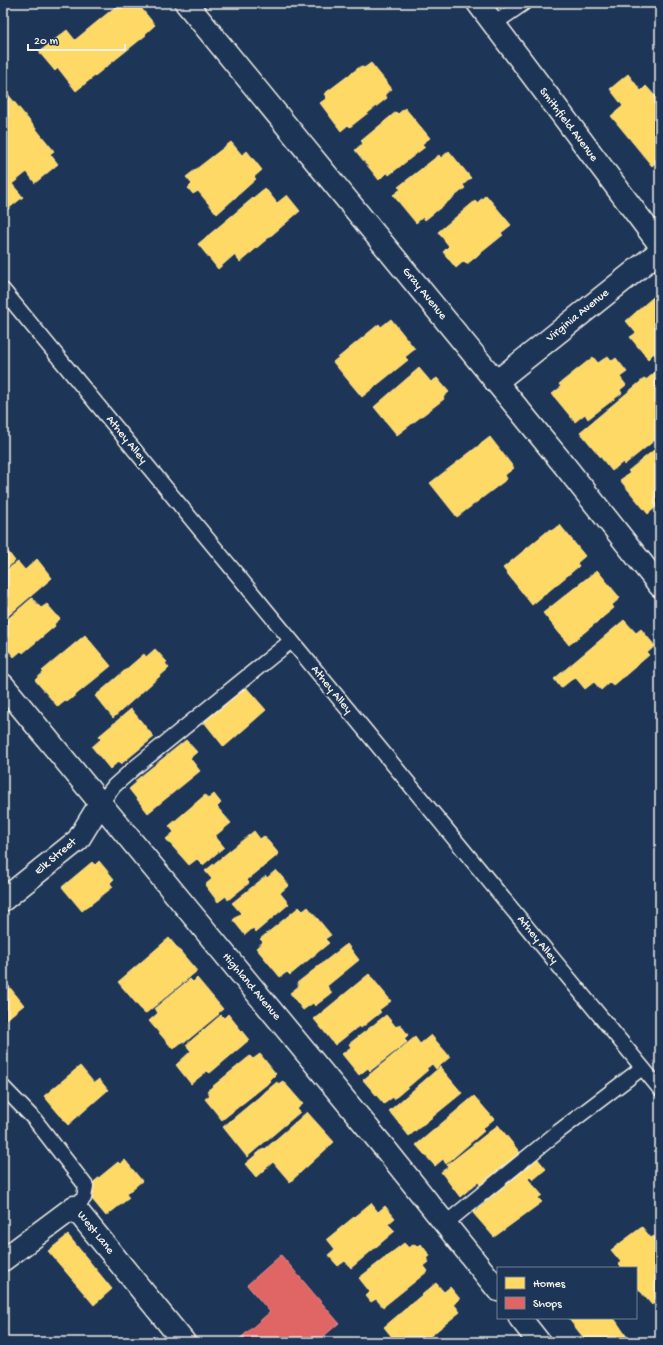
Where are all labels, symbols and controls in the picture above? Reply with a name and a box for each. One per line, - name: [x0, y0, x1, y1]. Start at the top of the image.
- scale bar: [28, 26, 125, 52]
- text: 20 m: [34, 35, 59, 49]
- street label: Smithfield Avenue: [536, 85, 601, 165]
- street label: Gray Avenue: [399, 265, 450, 324]
- street label: Virginia Avenue: [543, 286, 613, 346]
- street label: Athey Alley: [102, 413, 150, 467]
- street label: Athey Alley: [307, 663, 355, 717]
- street label: Elk Street: [32, 835, 81, 879]
- street label: Athey Alley: [513, 913, 561, 967]
- street label: Highland Avenue: [219, 950, 284, 1024]
- street label: West Lane: [73, 1209, 117, 1258]
- legend: [497, 1267, 637, 1319]
- text: Homes: [533, 1278, 566, 1292]
- text: Shops: [533, 1298, 562, 1312]

